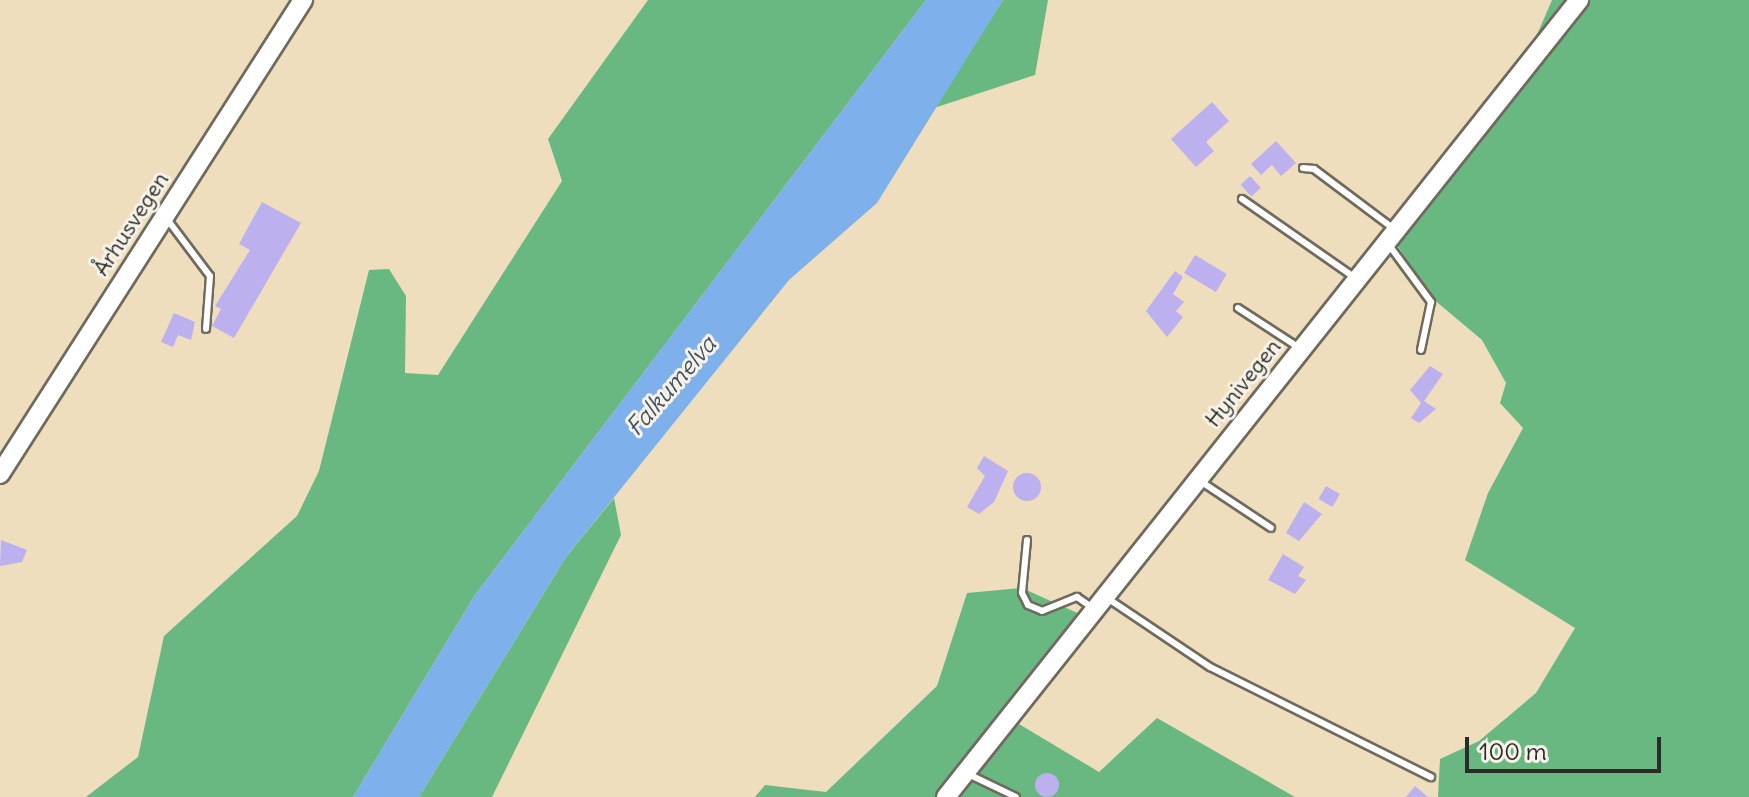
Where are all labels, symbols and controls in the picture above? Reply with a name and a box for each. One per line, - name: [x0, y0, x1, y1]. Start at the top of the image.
- street label: Århusvegen: [88, 167, 174, 281]
- water label: Falkumelva: [620, 330, 722, 442]
- street label: Hynivegen: [1200, 334, 1286, 432]
- scale bar: [1469, 721, 1665, 771]
- text: 100 m: [1479, 736, 1547, 766]

